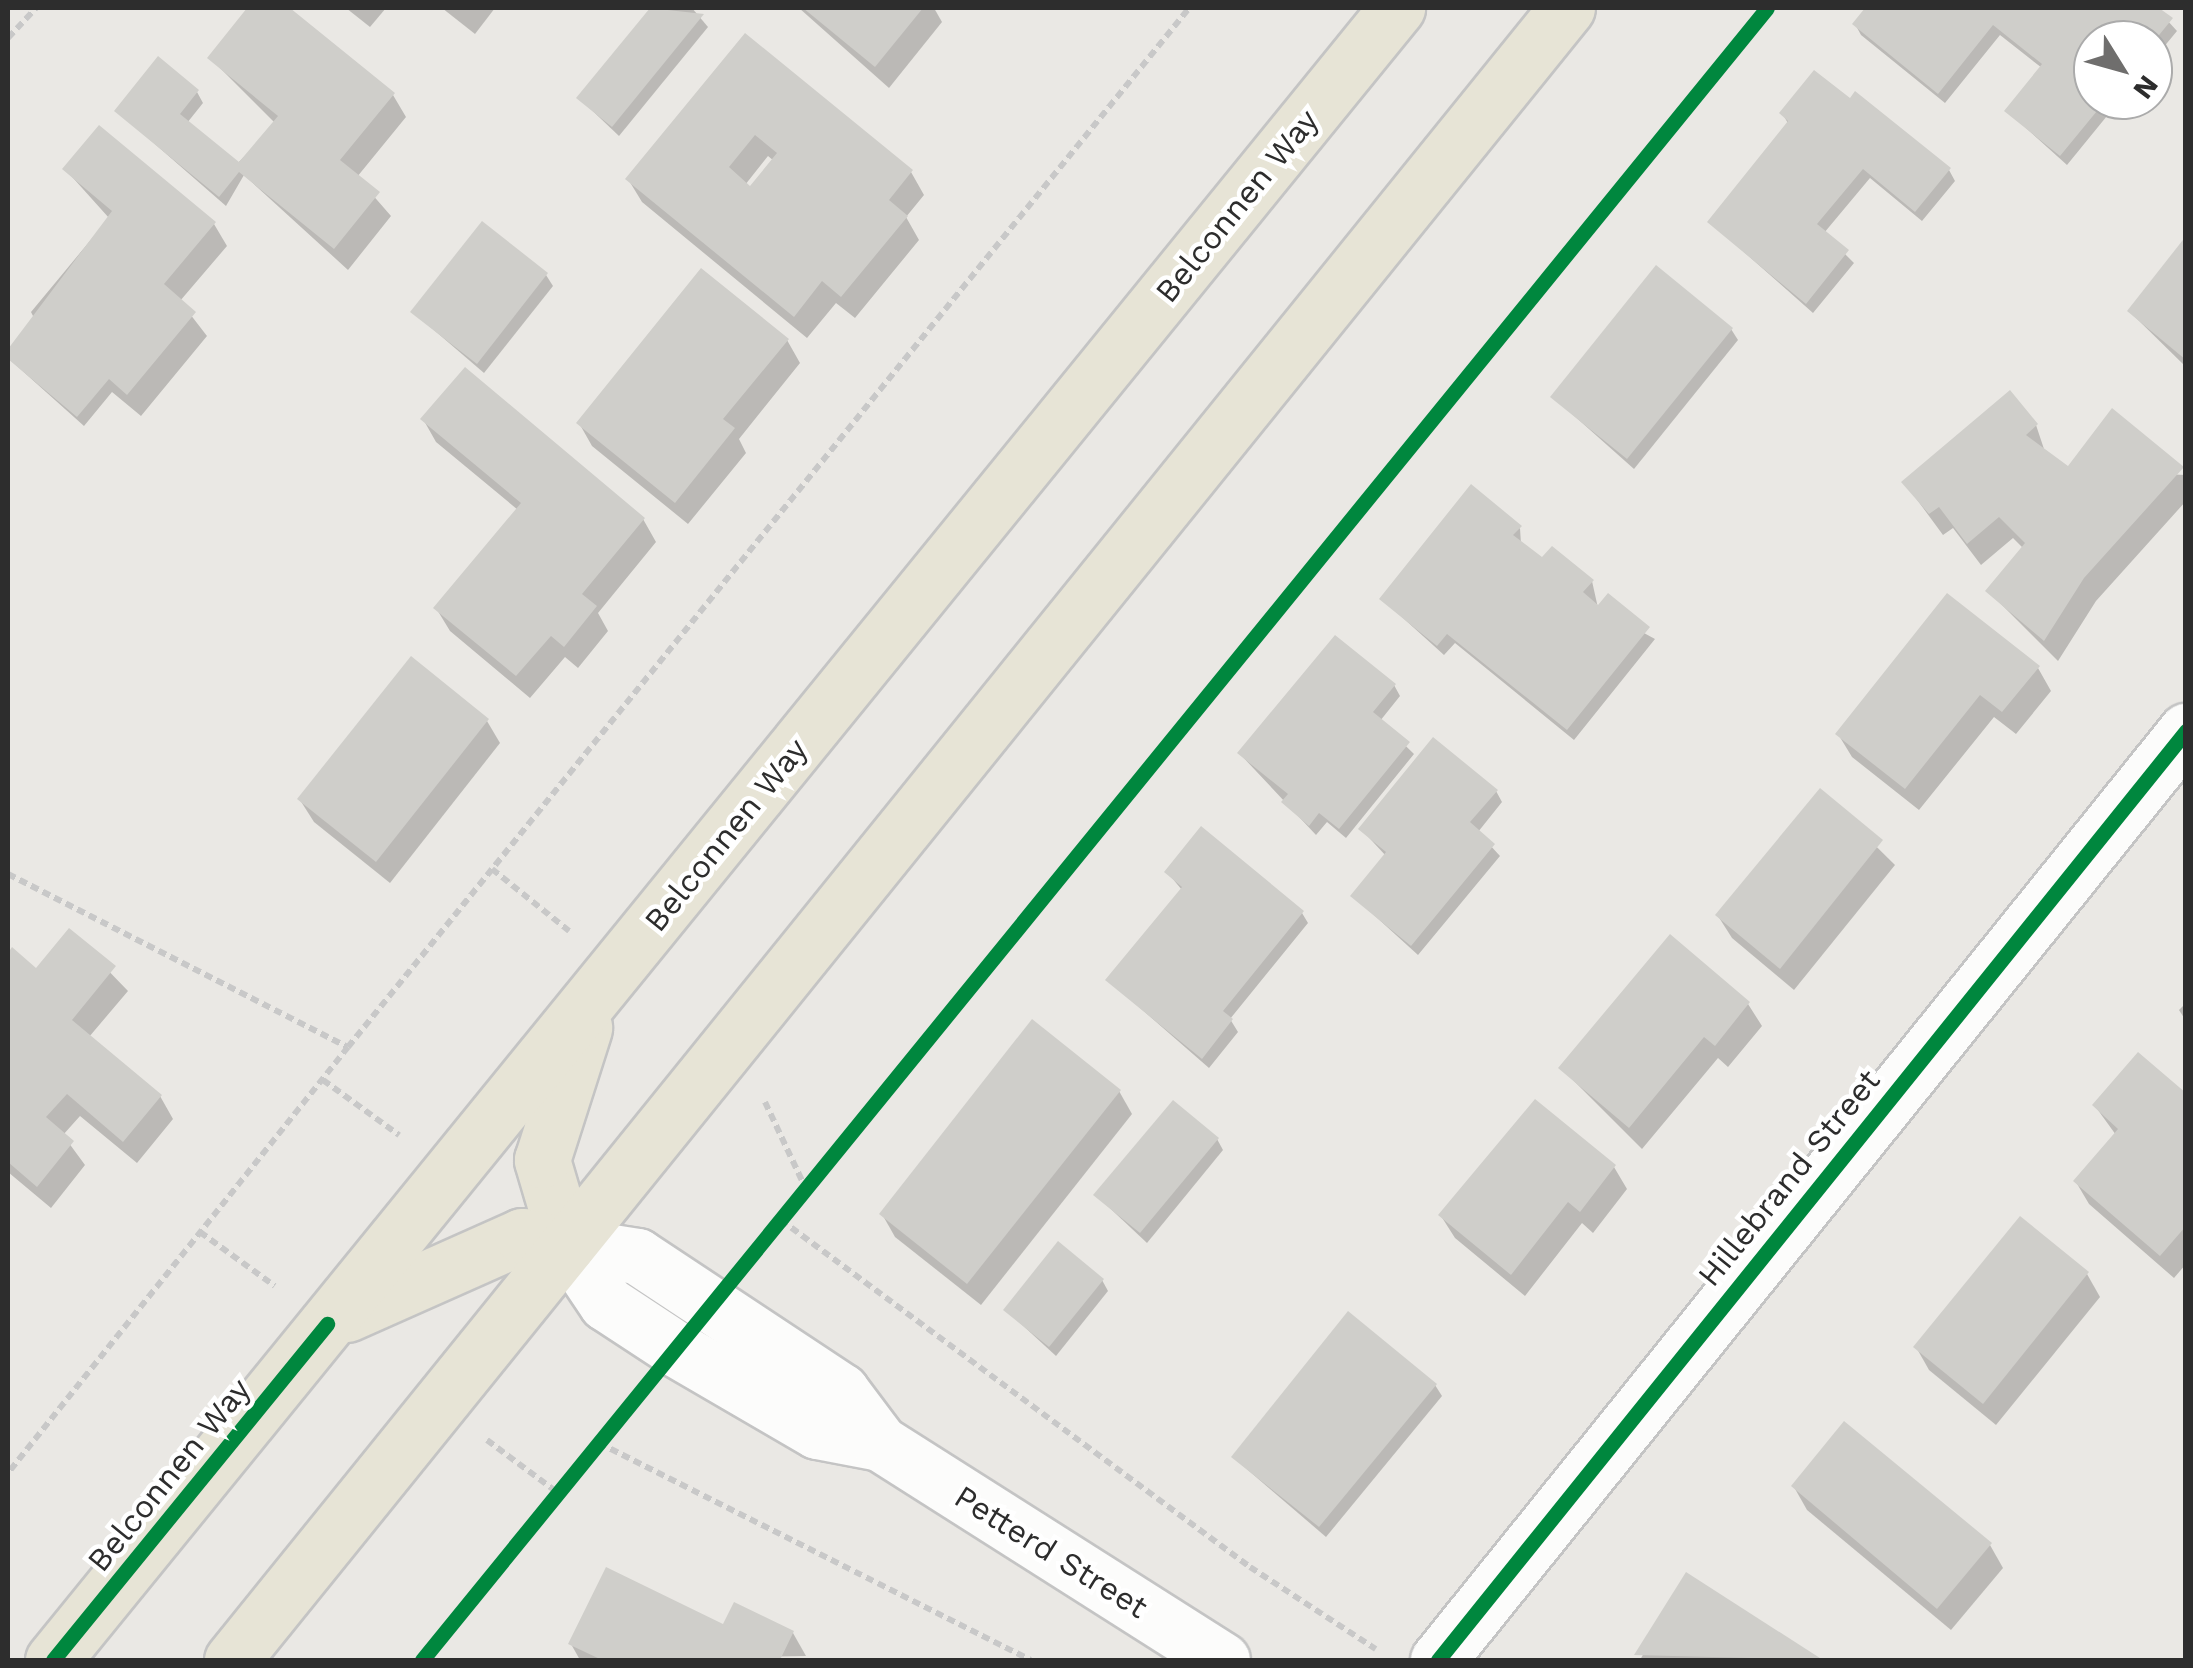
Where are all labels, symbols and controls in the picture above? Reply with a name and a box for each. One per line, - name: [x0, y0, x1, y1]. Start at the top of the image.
- north arrow: [2073, 20, 2173, 120]
- text: N: [2126, 69, 2165, 105]
- street label: Belconnen Way: [1147, 101, 1327, 311]
- street label: Belconnen Way: [636, 730, 816, 940]
- street label: Hillebrand Street: [1690, 1062, 1888, 1294]
- street label: Belconnen Way: [79, 1370, 259, 1580]
- street label: Petterd Street: [947, 1477, 1155, 1627]

